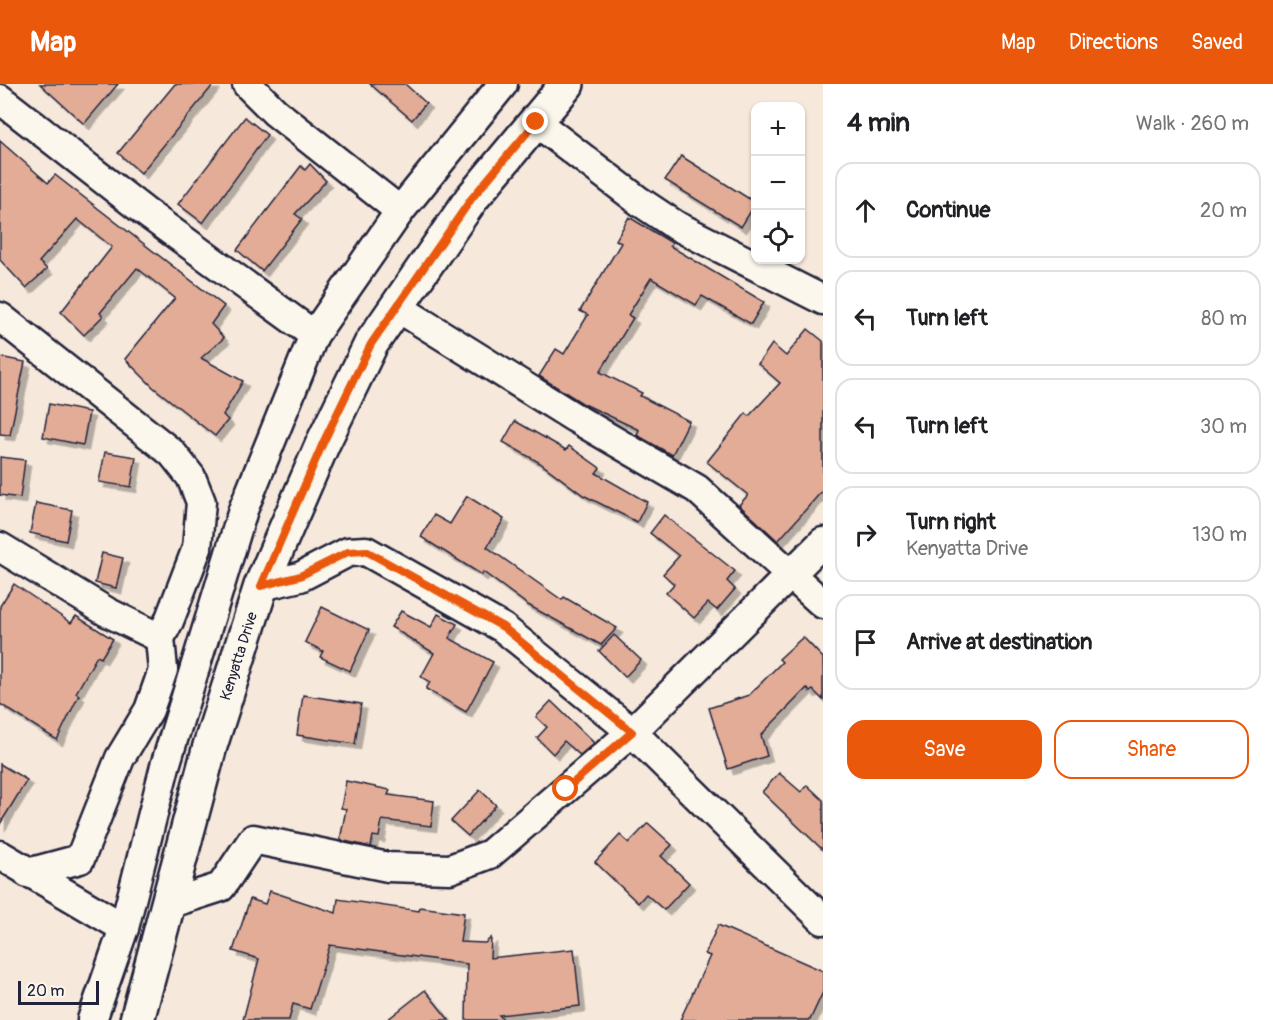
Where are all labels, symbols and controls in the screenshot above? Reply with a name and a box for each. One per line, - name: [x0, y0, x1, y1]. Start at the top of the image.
- text: Map: [30, 25, 76, 60]
- text: Map: [1001, 29, 1036, 56]
- text: Directions: [1069, 29, 1158, 56]
- text: Saved: [1191, 29, 1243, 56]
- map controls: [751, 102, 805, 264]
- button: +: [751, 102, 805, 156]
- text: 4 min: [847, 107, 910, 139]
- route end: [522, 108, 548, 134]
- text: Walk · 260 m: [1136, 111, 1249, 136]
- button: −: [751, 156, 805, 210]
- icon: ahead: [849, 194, 882, 227]
- text: Continue: [906, 196, 990, 224]
- text: 20 m: [1200, 198, 1247, 223]
- button: locate: [751, 210, 805, 264]
- icon: left: [849, 302, 882, 335]
- text: Turn left: [906, 304, 988, 332]
- text: 80 m: [1201, 306, 1247, 331]
- icon: left: [849, 410, 882, 443]
- text: Turn left: [906, 412, 988, 440]
- text: 30 m: [1200, 414, 1247, 439]
- text: Turn right: [906, 508, 996, 536]
- icon: right: [849, 518, 882, 551]
- text: 130 m: [1192, 522, 1247, 547]
- text: Kenyatta Drive: [906, 536, 1028, 561]
- street label: Kenyatta Drive: [216, 609, 262, 703]
- icon: arrive: [849, 626, 882, 659]
- text: Arrive at destination: [906, 628, 1092, 656]
- button: Save: [847, 720, 1042, 779]
- button: Share: [1054, 720, 1249, 779]
- route start: [552, 775, 578, 801]
- scale bar: [18, 978, 99, 1006]
- text: 20 m: [27, 981, 65, 1001]

